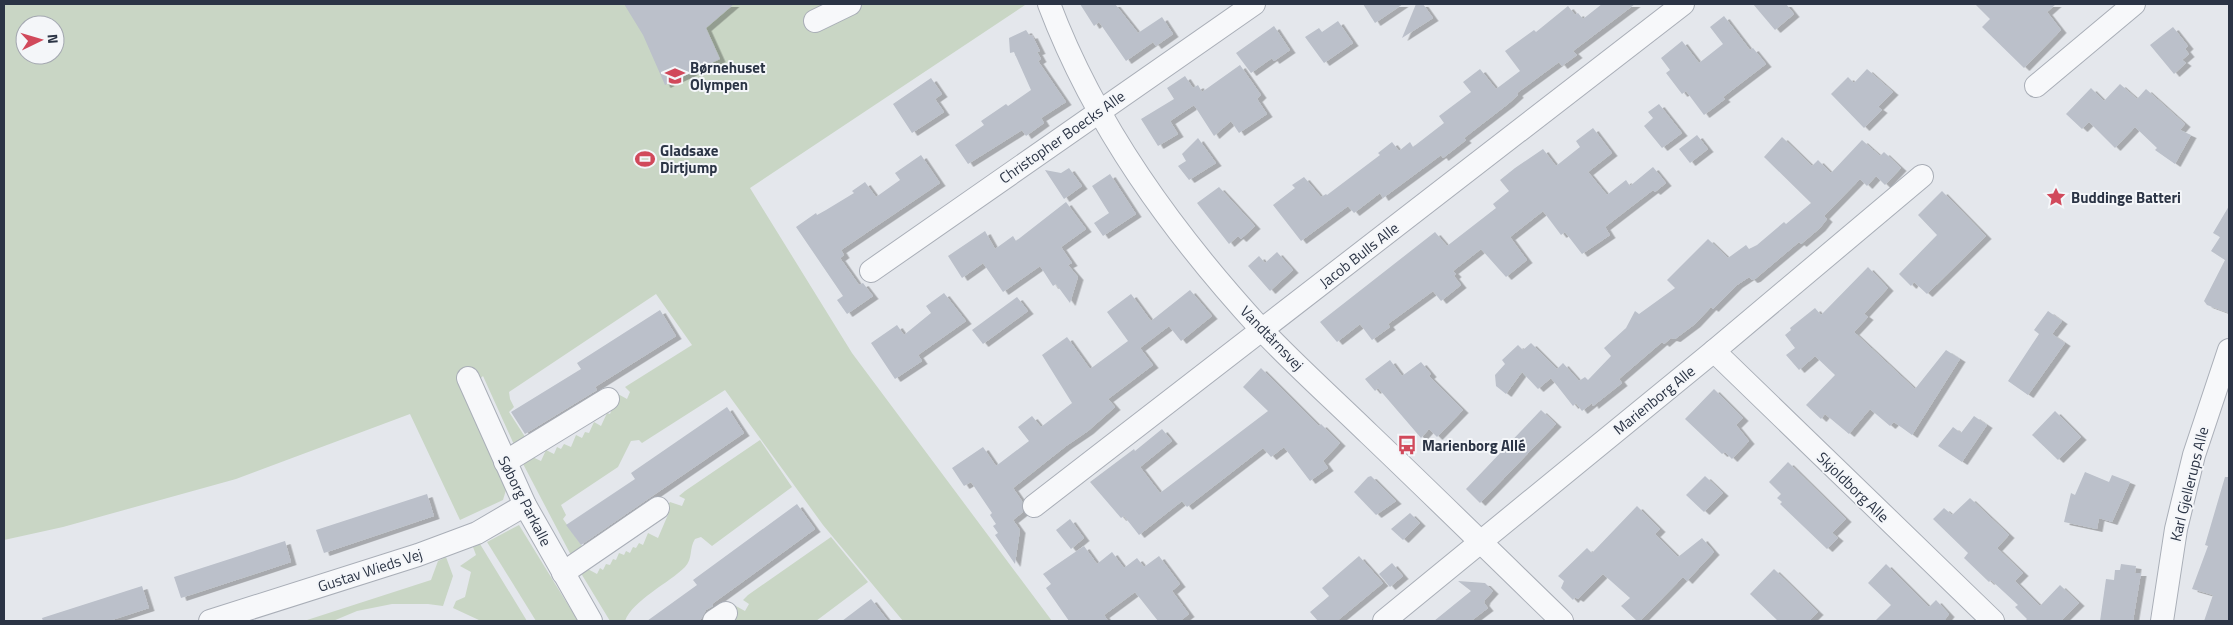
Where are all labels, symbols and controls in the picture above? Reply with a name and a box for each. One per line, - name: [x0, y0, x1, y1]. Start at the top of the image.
- north arrow: [15, 15, 65, 65]
- text: N: [43, 33, 64, 45]
- place label: Børnehuset Olympen: [690, 56, 766, 96]
- school or university icon: Børnehuset Olympen: [664, 65, 686, 87]
- street label: Christopher Boecks Alle: [994, 85, 1130, 189]
- place label: Gladsaxe Dirtjump: [660, 139, 719, 179]
- sports icon: Gladsaxe Dirtjump: [634, 148, 656, 170]
- place icon: Buddinge Batteri: [2045, 186, 2067, 208]
- place label: Buddinge Batteri: [2071, 186, 2181, 209]
- street label: Jacob Bulls Alle: [1314, 217, 1404, 293]
- street label: Vandtårnsvej: [1235, 300, 1309, 376]
- street label: Marienborg Alle: [1608, 360, 1700, 440]
- street label: Karl Gjellerups Alle: [2164, 424, 2214, 544]
- bus stop icon: Marienborg Allé: [1396, 434, 1418, 456]
- place label: Marienborg Allé: [1422, 434, 1526, 457]
- street label: Skjoldborg Alle: [1811, 446, 1895, 528]
- street label: Søborg Parkalle: [492, 452, 558, 550]
- street label: Gustav Wieds Vej: [315, 542, 425, 598]

